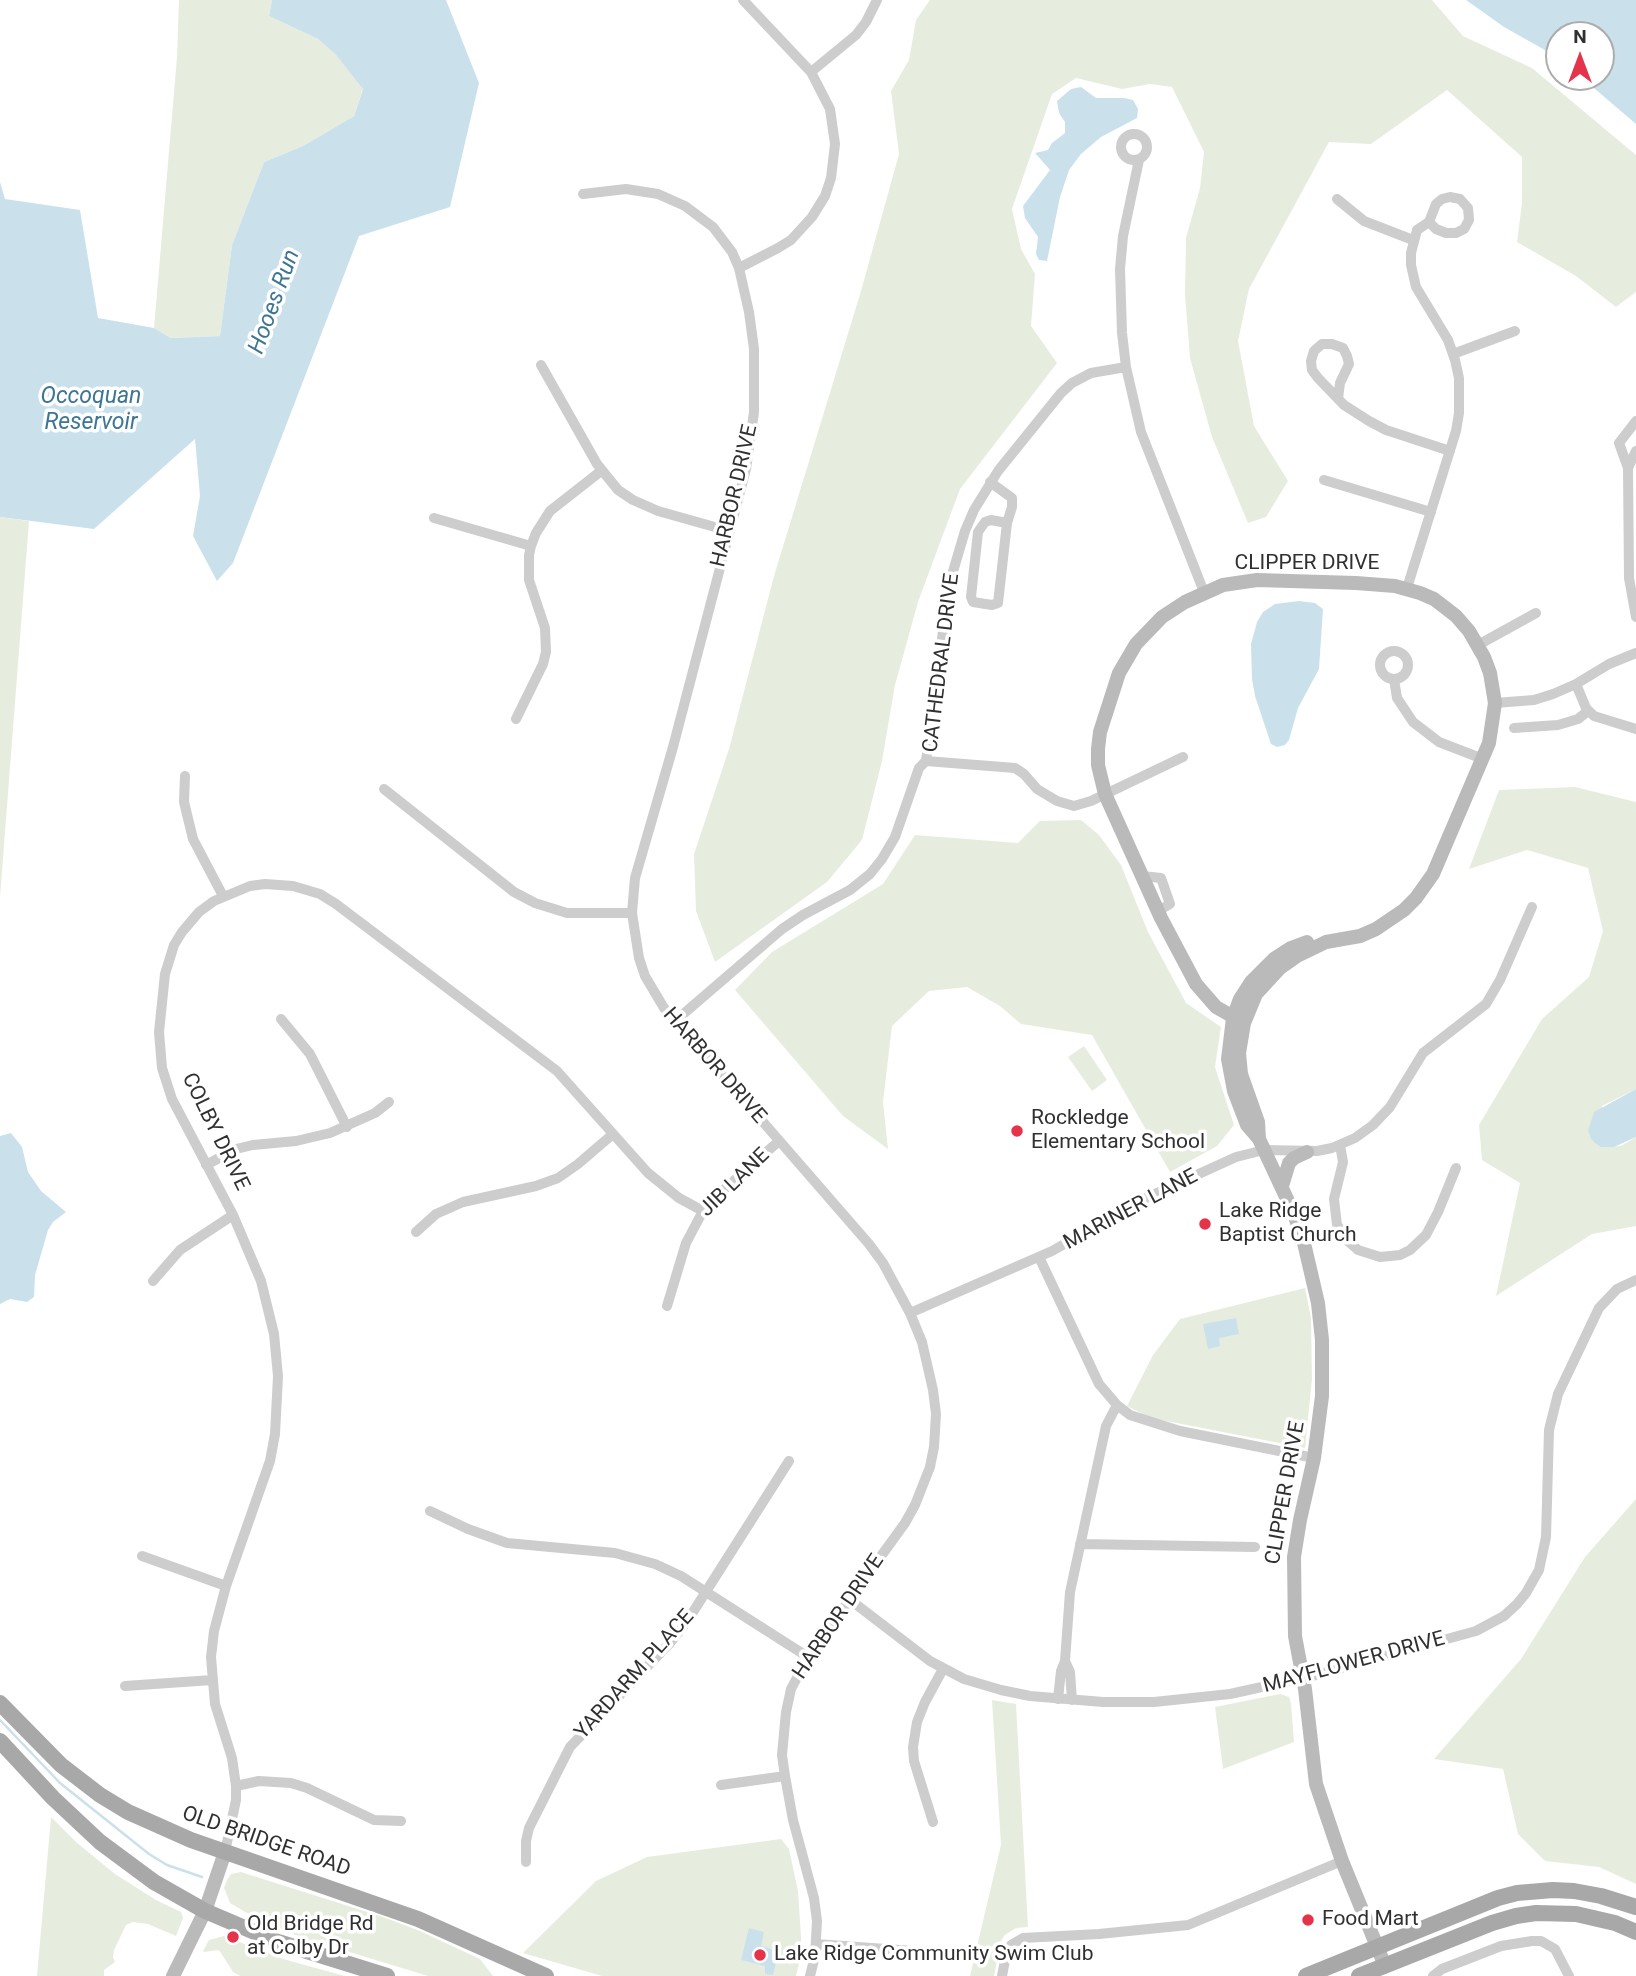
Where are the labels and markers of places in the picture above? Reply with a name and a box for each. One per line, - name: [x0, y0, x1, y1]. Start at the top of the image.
- place label: Rockledge Elementary School: [1031, 1106, 1205, 1156]
- marker: Rockledge Elementary School: [1009, 1123, 1025, 1139]
- place label: Lake Ridge Baptist Church: [1219, 1199, 1356, 1249]
- marker: Lake Ridge Baptist Church: [1197, 1216, 1213, 1232]
- place label: Food Mart: [1322, 1907, 1419, 1933]
- place label: Old Bridge Rd at Colby Dr: [247, 1912, 374, 1962]
- marker: Food Mart: [1300, 1912, 1316, 1928]
- marker: Old Bridge Rd at Colby Dr: [225, 1929, 241, 1945]
- place label: Lake Ridge Community Swim Club: [774, 1942, 1093, 1968]
- marker: Lake Ridge Community Swim Club: [752, 1947, 768, 1963]

